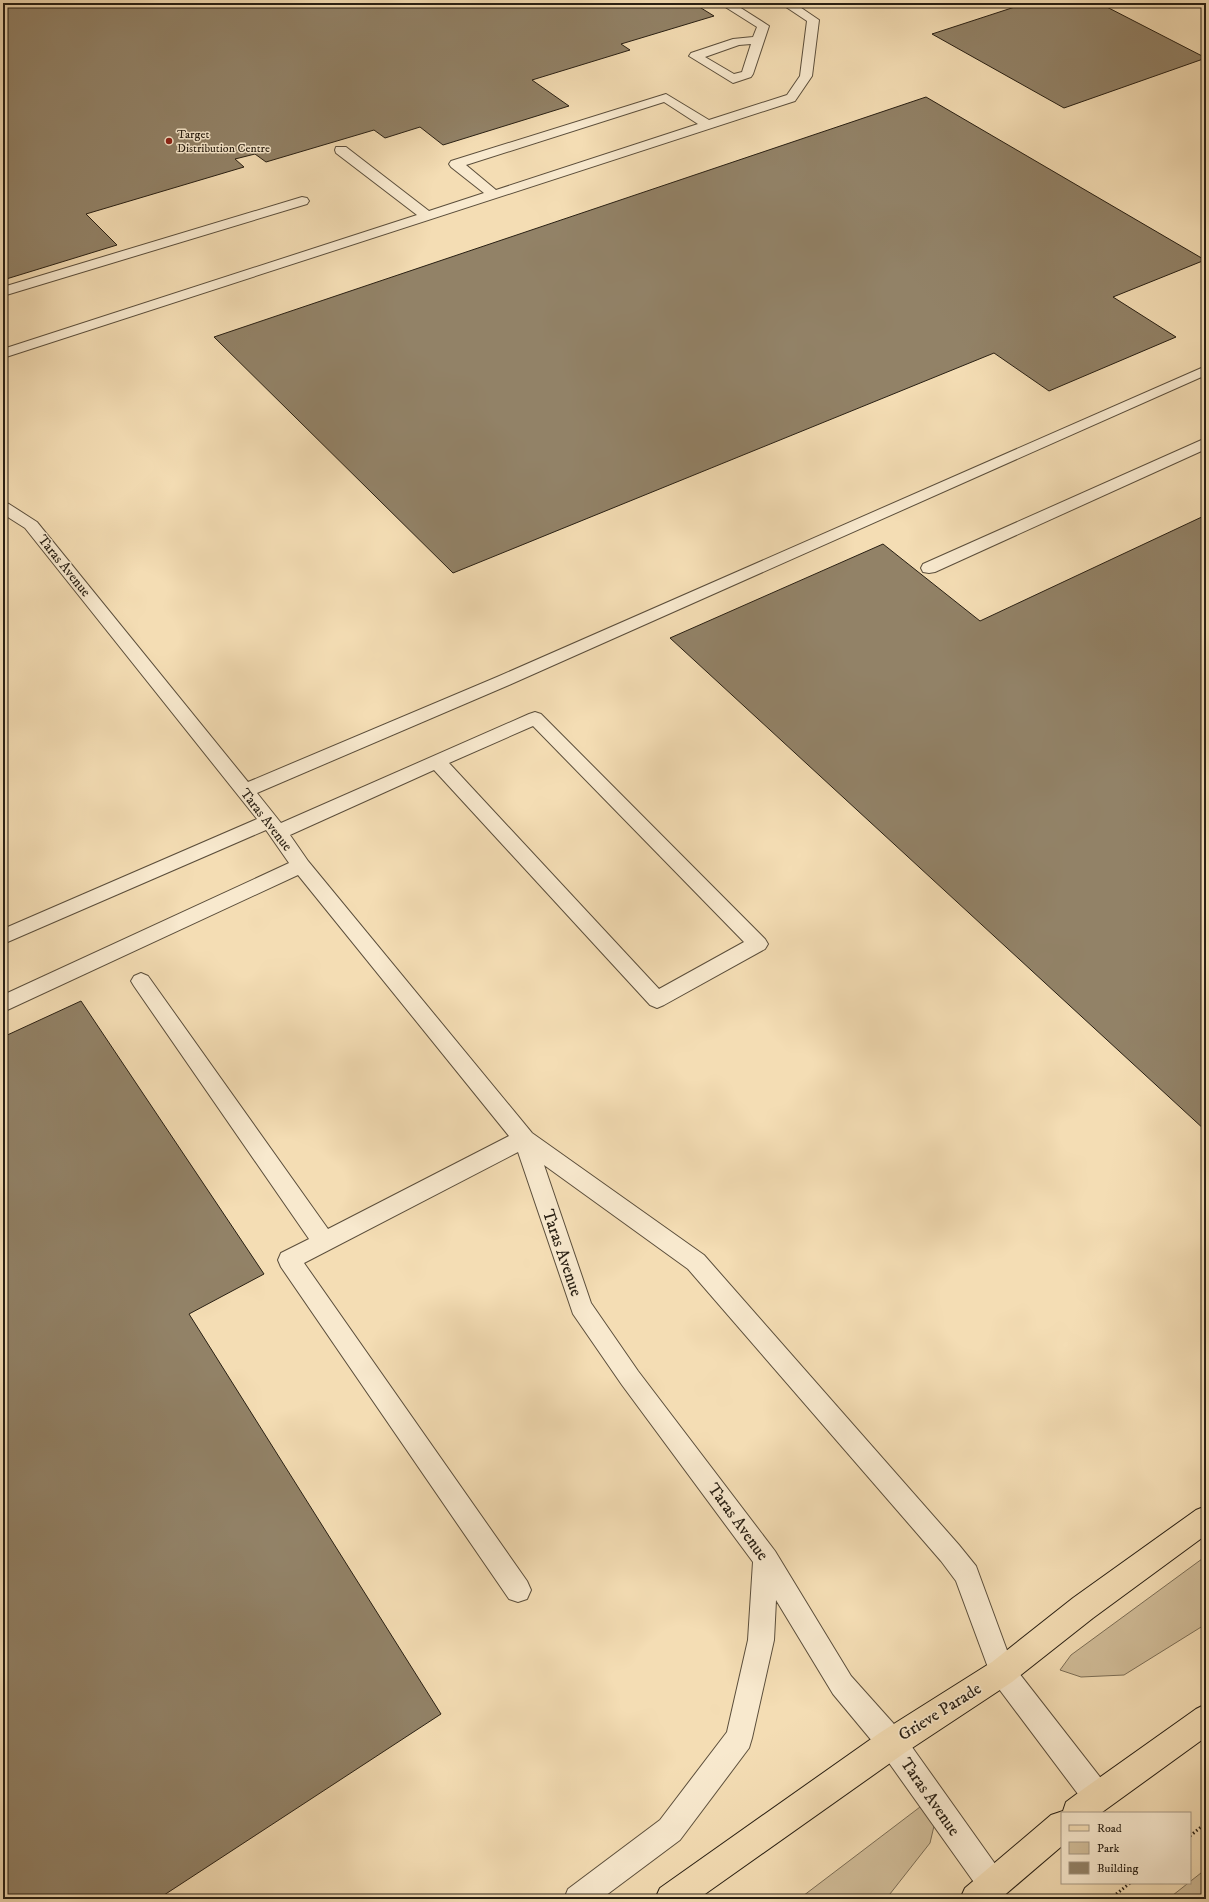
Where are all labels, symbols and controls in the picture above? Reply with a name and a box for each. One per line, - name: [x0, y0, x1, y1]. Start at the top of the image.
- place label: Target Distribution Centre: [177, 127, 270, 156]
- marker: Target Distribution Centre: [164, 136, 174, 146]
- street label: Taras Avenue: [34, 531, 95, 601]
- street label: Taras Avenue: [236, 785, 296, 855]
- street label: Taras Avenue: [537, 1207, 587, 1299]
- street label: Taras Avenue: [703, 1479, 773, 1565]
- street label: Grieve Parade: [894, 1678, 986, 1746]
- street label: Taras Avenue: [895, 1754, 965, 1840]
- legend: [1061, 1812, 1191, 1884]
- text: Road: [1097, 1821, 1122, 1836]
- text: Park: [1097, 1841, 1119, 1856]
- text: Building: [1097, 1861, 1138, 1876]

